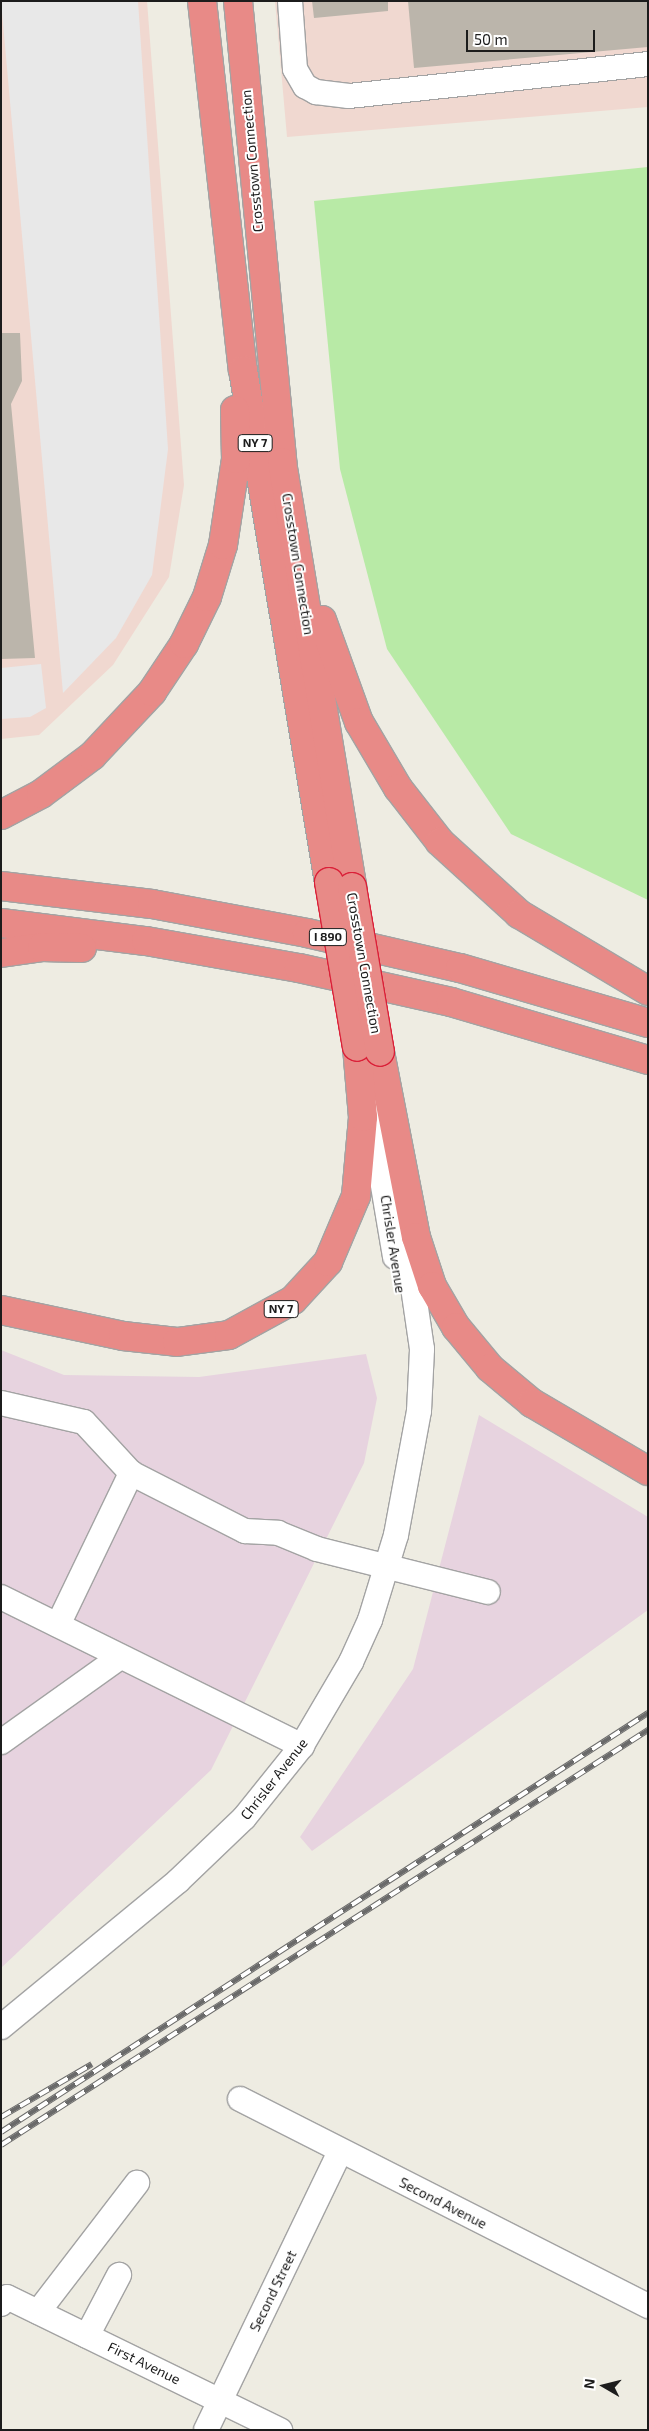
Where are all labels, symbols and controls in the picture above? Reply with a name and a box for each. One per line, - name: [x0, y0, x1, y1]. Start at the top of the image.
- scale bar: [469, 20, 598, 52]
- text: 50 m: [474, 30, 508, 48]
- street label: Crosstown Connection: [237, 89, 267, 233]
- road number: NY 7: [238, 433, 272, 452]
- street label: Crosstown Connection: [279, 492, 317, 636]
- street label: Crosstown Connection: [343, 891, 385, 1035]
- road number: I 890: [308, 928, 348, 946]
- street label: Chrisler Avenue: [377, 1193, 409, 1295]
- road number: NY 7: [264, 1300, 298, 1318]
- street label: Chrisler Avenue: [237, 1735, 311, 1823]
- street label: Second Avenue: [396, 2174, 490, 2232]
- street label: Second Street: [246, 2248, 300, 2334]
- street label: First Avenue: [105, 2338, 183, 2388]
- north arrow: [579, 2361, 629, 2411]
- text: N: [580, 2378, 598, 2390]

